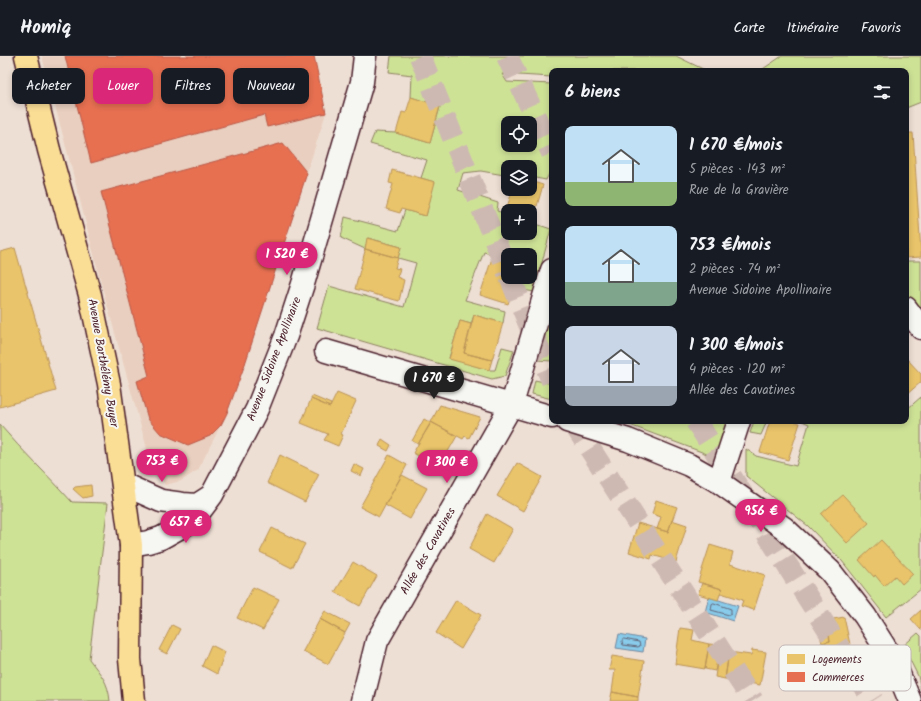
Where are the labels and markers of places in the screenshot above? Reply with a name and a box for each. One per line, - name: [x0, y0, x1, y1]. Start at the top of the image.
- pin: 1 520 €: [250, 242, 324, 276]
- pin: 1 670 €: [397, 366, 471, 400]
- pin: 753 €: [134, 449, 190, 483]
- pin: 1 300 €: [410, 450, 484, 484]
- pin: 956 €: [733, 499, 789, 533]
- pin: 657 €: [158, 510, 214, 544]

